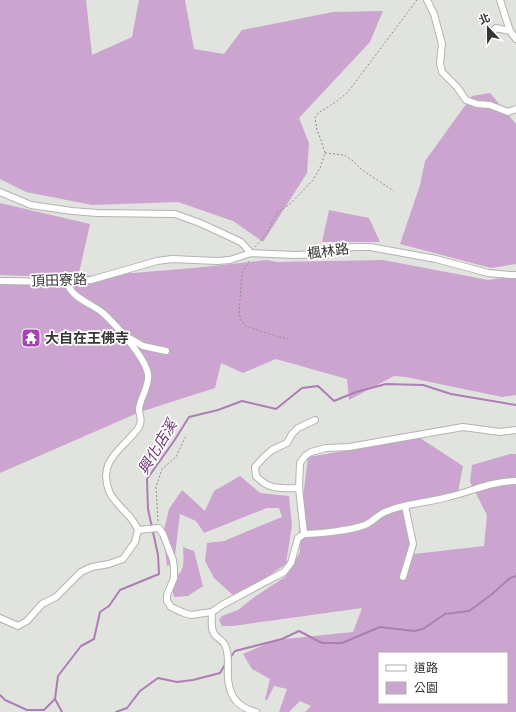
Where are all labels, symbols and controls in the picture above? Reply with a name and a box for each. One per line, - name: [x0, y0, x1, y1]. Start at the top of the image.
- north arrow: [468, 8, 508, 48]
- text: 北: [477, 10, 492, 27]
- street label: 楓林路: [306, 239, 350, 263]
- street label: 頂田寮路: [31, 270, 87, 290]
- temple icon: 大自在王佛寺: [20, 327, 42, 349]
- place label: 大自在王佛寺: [45, 329, 129, 347]
- water label: 興化店溪: [133, 415, 182, 478]
- legend: [378, 652, 508, 704]
- text: 道路: [414, 660, 438, 675]
- text: 公園: [414, 680, 438, 695]

